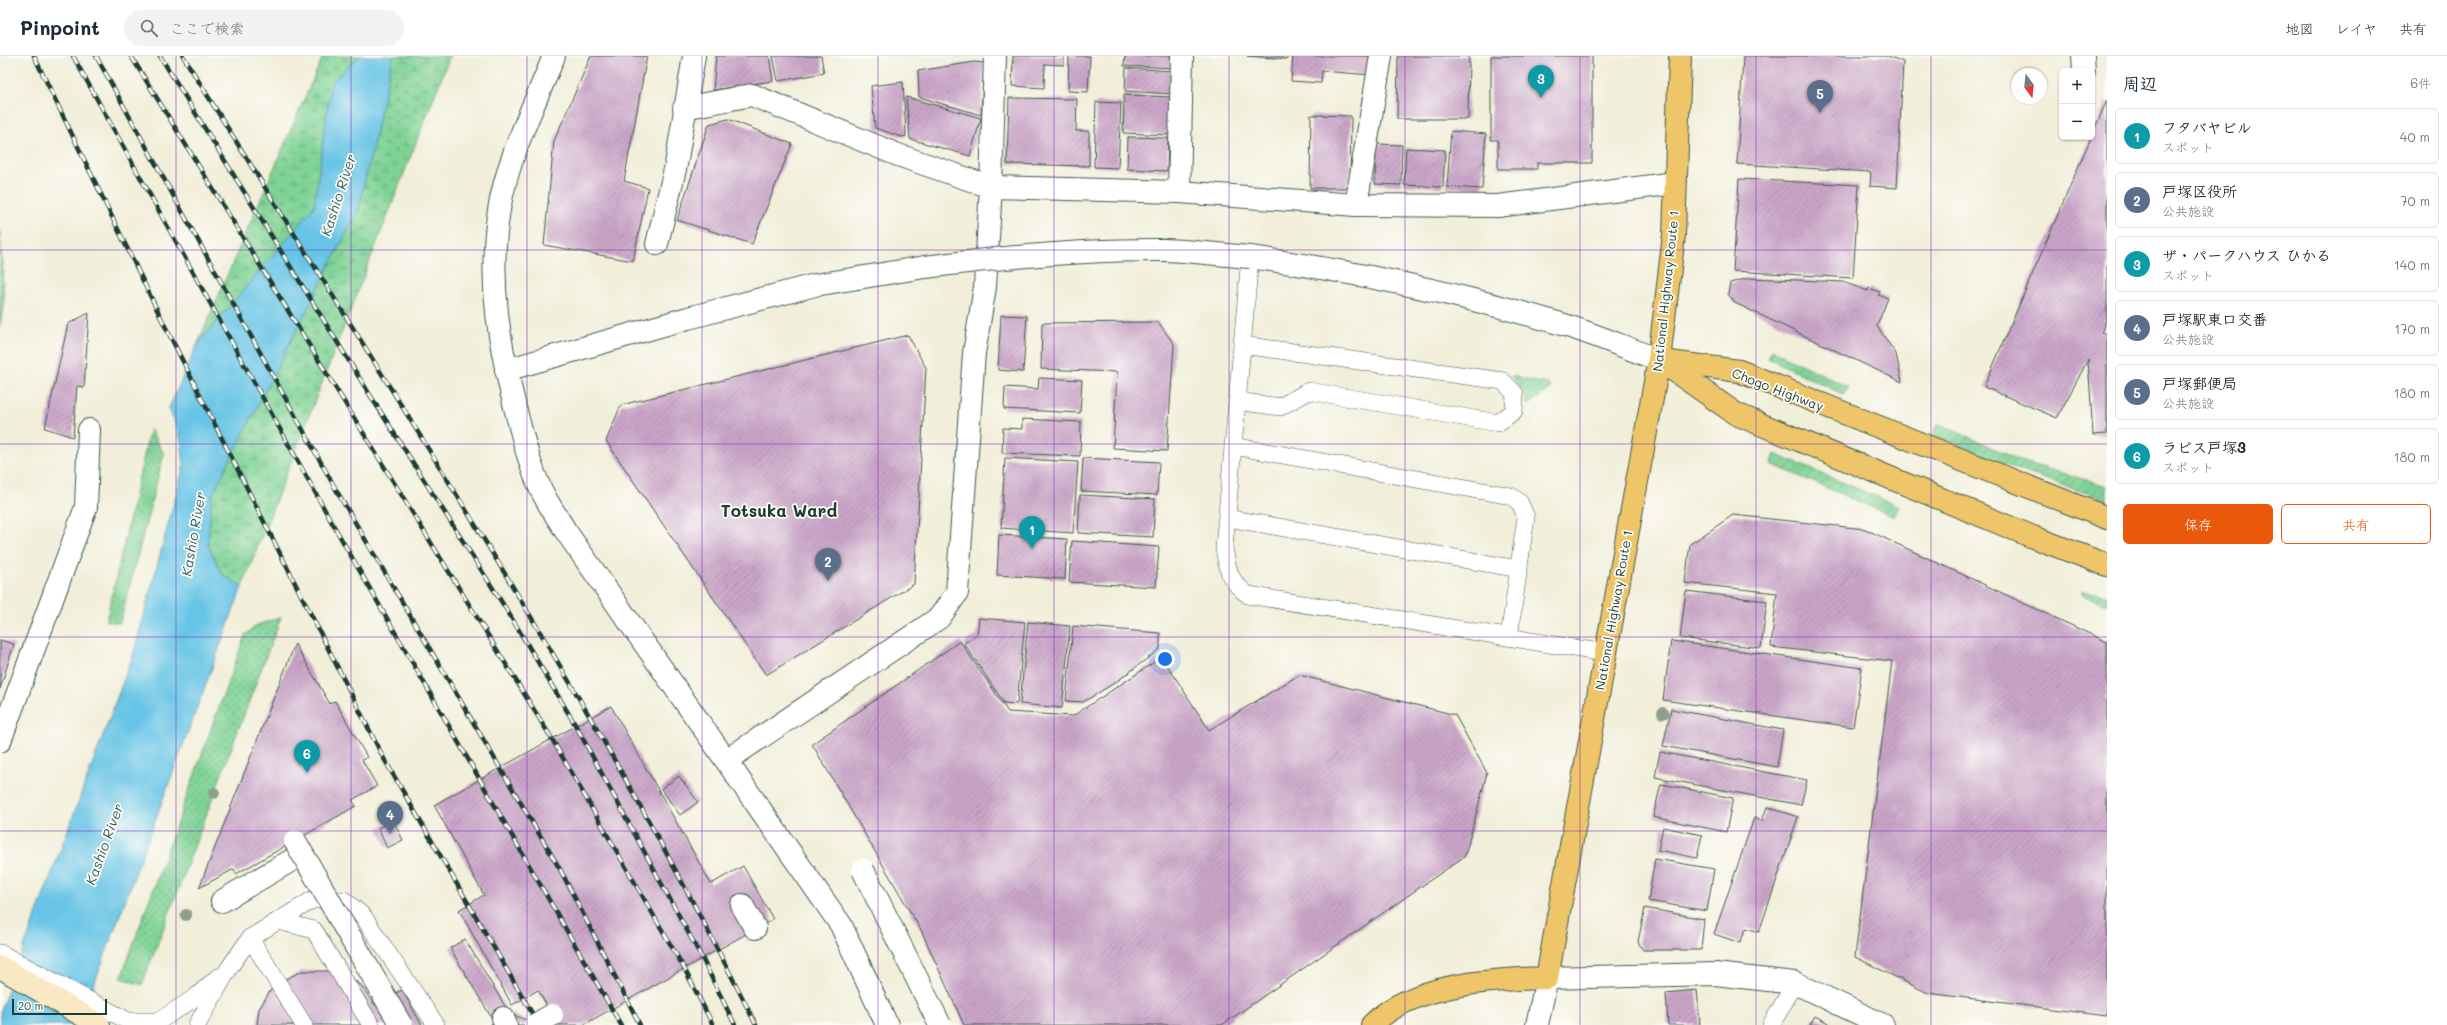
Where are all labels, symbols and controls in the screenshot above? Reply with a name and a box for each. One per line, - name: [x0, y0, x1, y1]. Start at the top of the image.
- search box: [124, 10, 404, 46]
- text: Pinpoint: [20, 15, 100, 40]
- icon: search: [138, 17, 160, 39]
- text: ここで検索: [170, 18, 245, 38]
- text: 地図: [2286, 19, 2314, 38]
- text: レイヤ: [2336, 19, 2377, 38]
- text: 共有: [2399, 19, 2427, 38]
- pin: 3: [1528, 65, 1554, 98]
- north arrow: [2011, 68, 2047, 104]
- map controls: [2059, 68, 2095, 140]
- button: +: [2059, 68, 2095, 104]
- text: 周辺: [2123, 72, 2157, 94]
- text: 6件: [2410, 74, 2431, 91]
- pin: 5: [1807, 80, 1833, 113]
- button: −: [2059, 104, 2095, 140]
- text: フタバヤビル: [2162, 117, 2251, 137]
- text: 1: [2134, 128, 2140, 145]
- text: 40 m: [2400, 128, 2430, 145]
- text: スポット: [2162, 138, 2214, 155]
- water label: Kashio River: [316, 151, 360, 239]
- text: 戸塚区役所: [2162, 181, 2237, 201]
- text: 2: [2133, 192, 2141, 209]
- text: 70 m: [2400, 192, 2430, 209]
- text: 公共施設: [2162, 202, 2214, 219]
- street label: National Highway Route 1: [1648, 210, 1682, 372]
- text: ザ・パークハウス ひかる: [2162, 245, 2331, 265]
- text: 3: [2133, 256, 2141, 273]
- text: 140 m: [2394, 256, 2430, 273]
- text: スポット: [2162, 266, 2214, 283]
- text: 戸塚駅東口交番: [2162, 309, 2267, 329]
- text: 4: [2133, 320, 2141, 337]
- text: 170 m: [2394, 320, 2430, 337]
- text: 公共施設: [2162, 330, 2214, 347]
- street label: Chogo Highway: [1730, 364, 1826, 414]
- text: 戸塚郵便局: [2162, 373, 2237, 393]
- text: 5: [2133, 384, 2141, 401]
- text: 180 m: [2394, 384, 2430, 401]
- text: 公共施設: [2162, 394, 2214, 411]
- text: ラピス戸塚3: [2162, 437, 2246, 457]
- text: 6: [2133, 448, 2141, 465]
- text: 180 m: [2394, 448, 2430, 465]
- text: スポット: [2162, 458, 2214, 475]
- water label: Kashio River: [176, 490, 210, 578]
- district label: Totsuka Ward: [721, 499, 837, 521]
- button: 保存: [2123, 504, 2273, 544]
- button: 共有: [2281, 504, 2431, 544]
- pin: 1: [1019, 516, 1045, 549]
- street label: National Highway Route 1: [1591, 529, 1635, 691]
- pin: 2: [815, 548, 841, 581]
- your location: [1155, 649, 1175, 669]
- pin: 6: [294, 740, 320, 773]
- water label: Kashio River: [80, 801, 128, 887]
- pin: 4: [377, 801, 403, 834]
- scale bar: [12, 997, 107, 1016]
- text: 20 m: [18, 998, 43, 1013]

